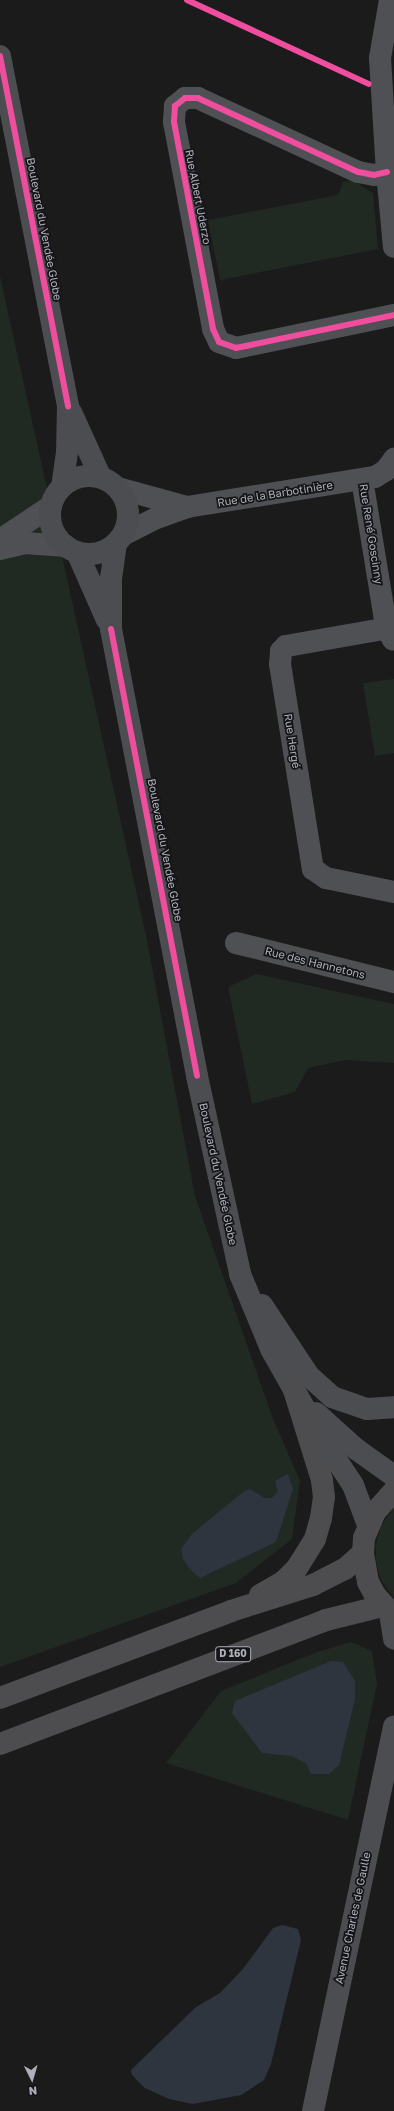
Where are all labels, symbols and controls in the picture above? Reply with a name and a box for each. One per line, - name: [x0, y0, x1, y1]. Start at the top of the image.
- street label: Rue Albert Uderzo: [182, 148, 214, 246]
- street label: Boulevard du Vendée Globe: [24, 157, 64, 301]
- street label: Rue de la Barbotinière: [216, 478, 334, 510]
- street label: Rue René Goscinny: [357, 483, 385, 585]
- street label: Rue Hergé: [281, 713, 303, 769]
- street label: Boulevard du Vendée Globe: [145, 778, 185, 922]
- street label: Rue des Hannetons: [264, 944, 366, 982]
- street label: Boulevard du Vendée Globe: [196, 1102, 240, 1246]
- road number: D 160: [215, 1646, 251, 1662]
- street label: Avenue Charles de Gaulle: [333, 1851, 373, 1985]
- north arrow: [12, 2059, 52, 2099]
- text: N: [28, 2085, 38, 2098]

